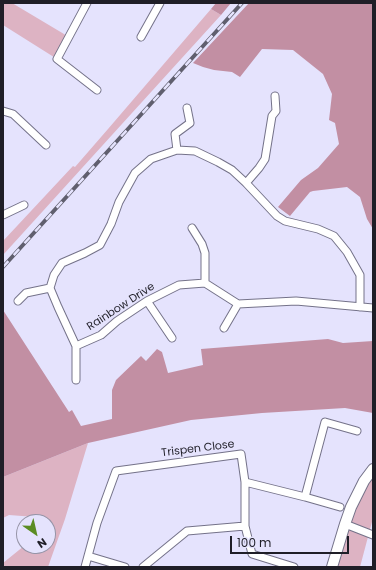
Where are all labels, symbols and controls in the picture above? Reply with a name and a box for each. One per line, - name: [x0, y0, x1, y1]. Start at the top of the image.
- street label: Rainbow Drive: [85, 280, 157, 334]
- street label: Trispen Close: [161, 438, 235, 460]
- north arrow: [16, 514, 56, 554]
- scale bar: [232, 528, 351, 554]
- text: N: [34, 534, 50, 552]
- text: 100 m: [237, 534, 271, 551]

